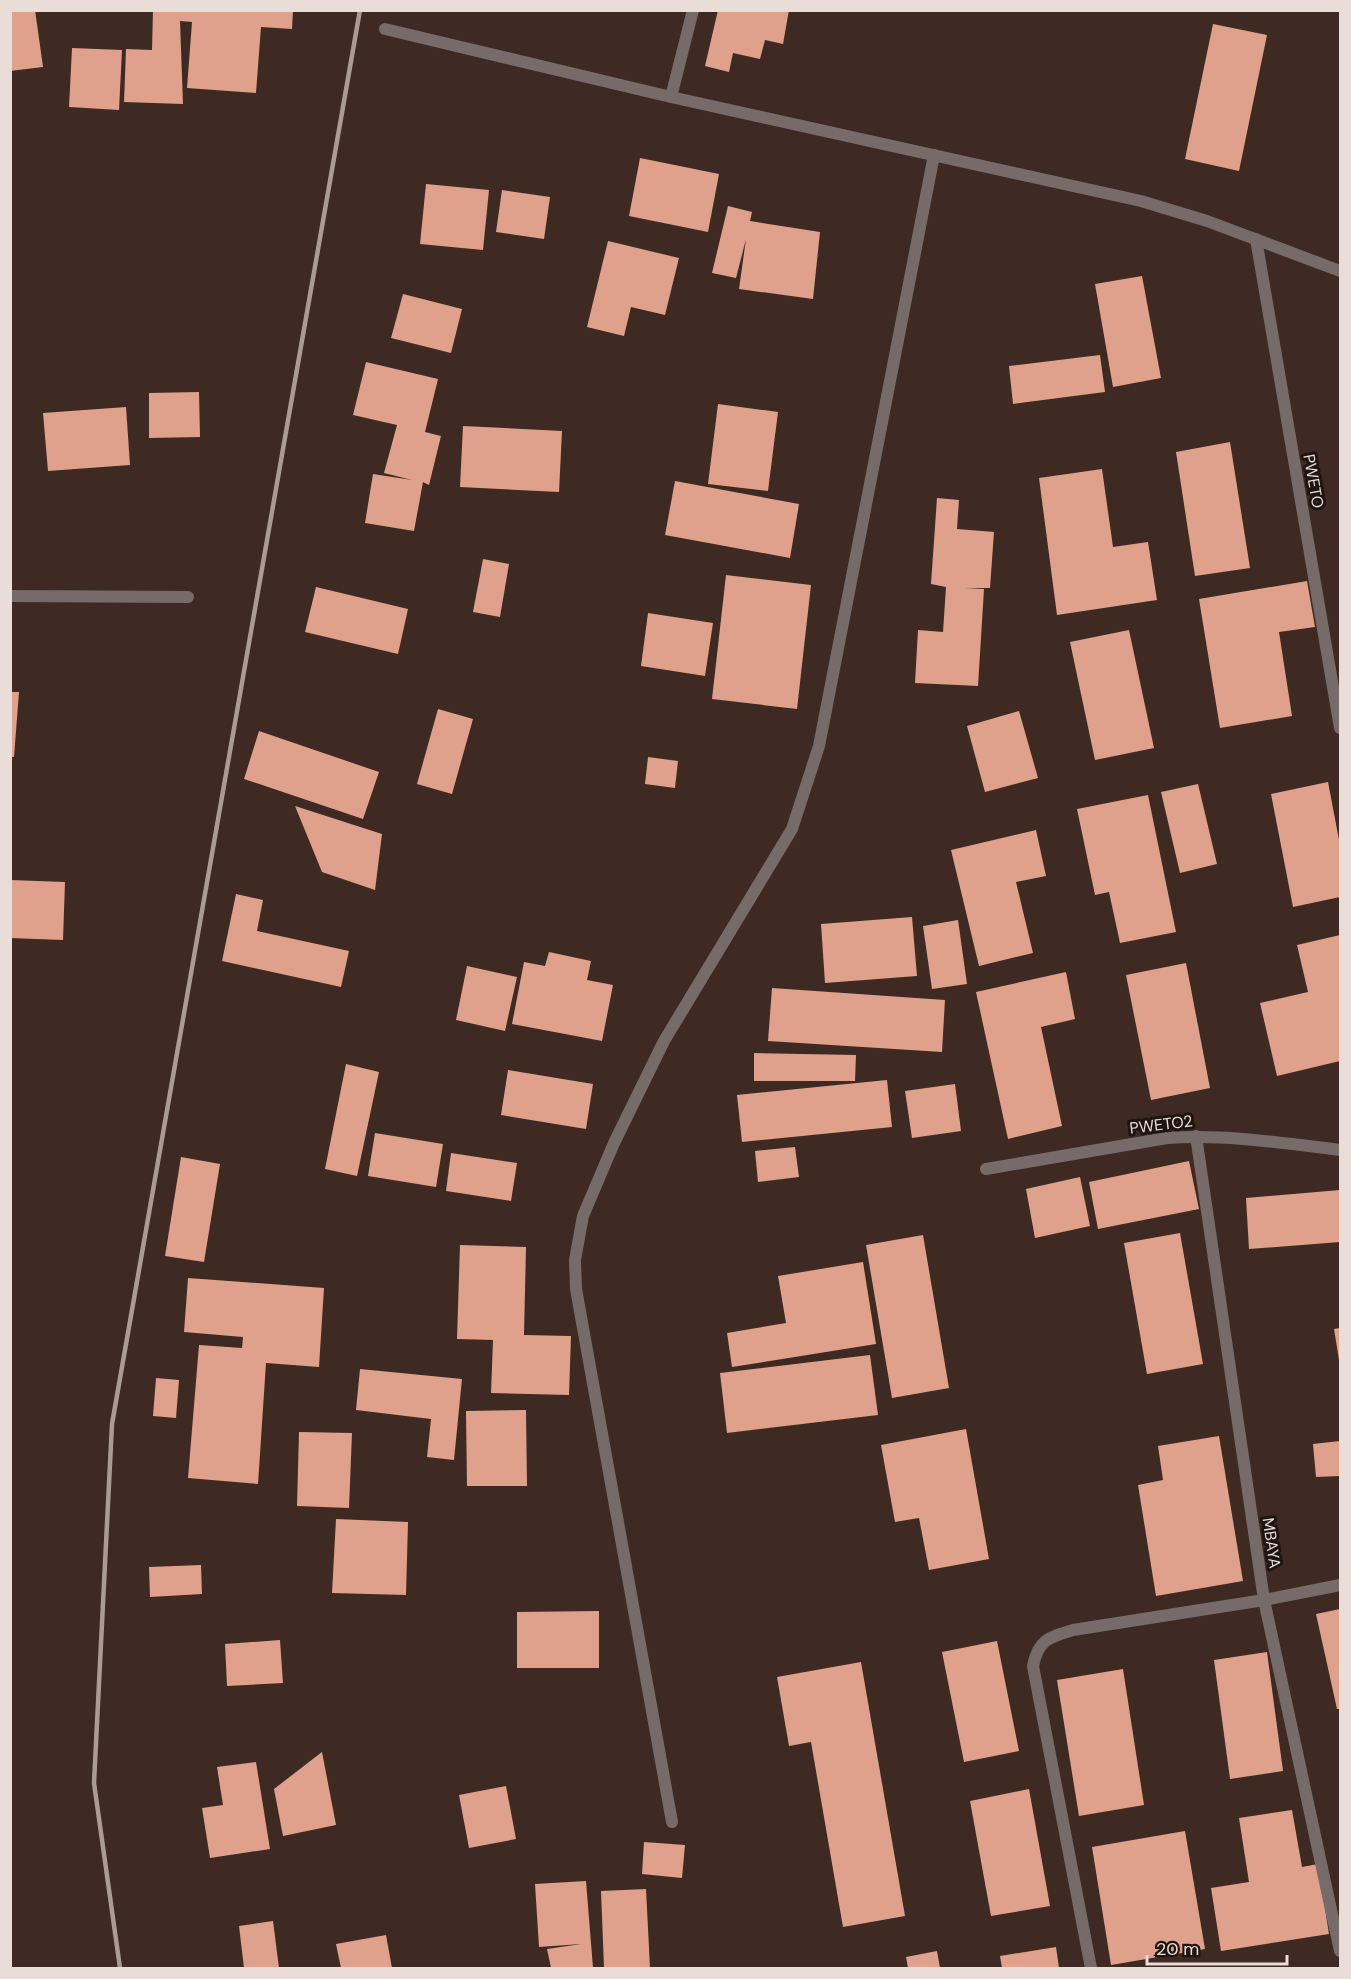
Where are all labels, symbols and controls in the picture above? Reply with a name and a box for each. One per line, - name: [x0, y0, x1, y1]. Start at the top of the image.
- street label: PWETO: [1298, 452, 1329, 510]
- street label: PWETO2: [1128, 1110, 1194, 1139]
- street label: MBAYA: [1258, 1516, 1286, 1570]
- scale bar: [1147, 1928, 1286, 1966]
- text: 20 m: [1156, 1937, 1199, 1961]

